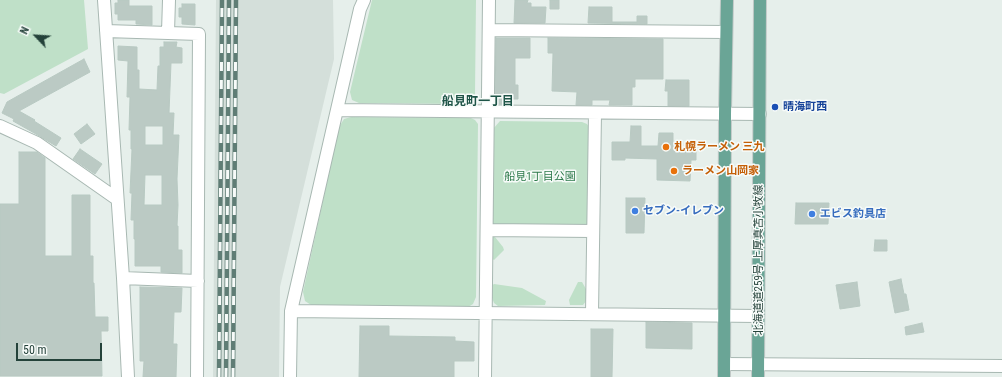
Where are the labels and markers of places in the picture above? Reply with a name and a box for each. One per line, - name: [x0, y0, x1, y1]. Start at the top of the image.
- place label: 晴海町西: [783, 100, 827, 114]
- marker: 晴海町西: [770, 102, 780, 112]
- place label: 札幌ラーメン 三九: [674, 140, 765, 154]
- marker: 札幌ラーメン 三九: [661, 142, 671, 152]
- place label: ラーメン山岡家: [682, 164, 759, 178]
- marker: ラーメン山岡家: [669, 166, 679, 176]
- place label: セブン-イレブン: [643, 204, 724, 218]
- marker: セブン-イレブン: [630, 206, 640, 216]
- place label: エビス釣具店: [820, 207, 886, 221]
- marker: エビス釣具店: [807, 209, 817, 219]

